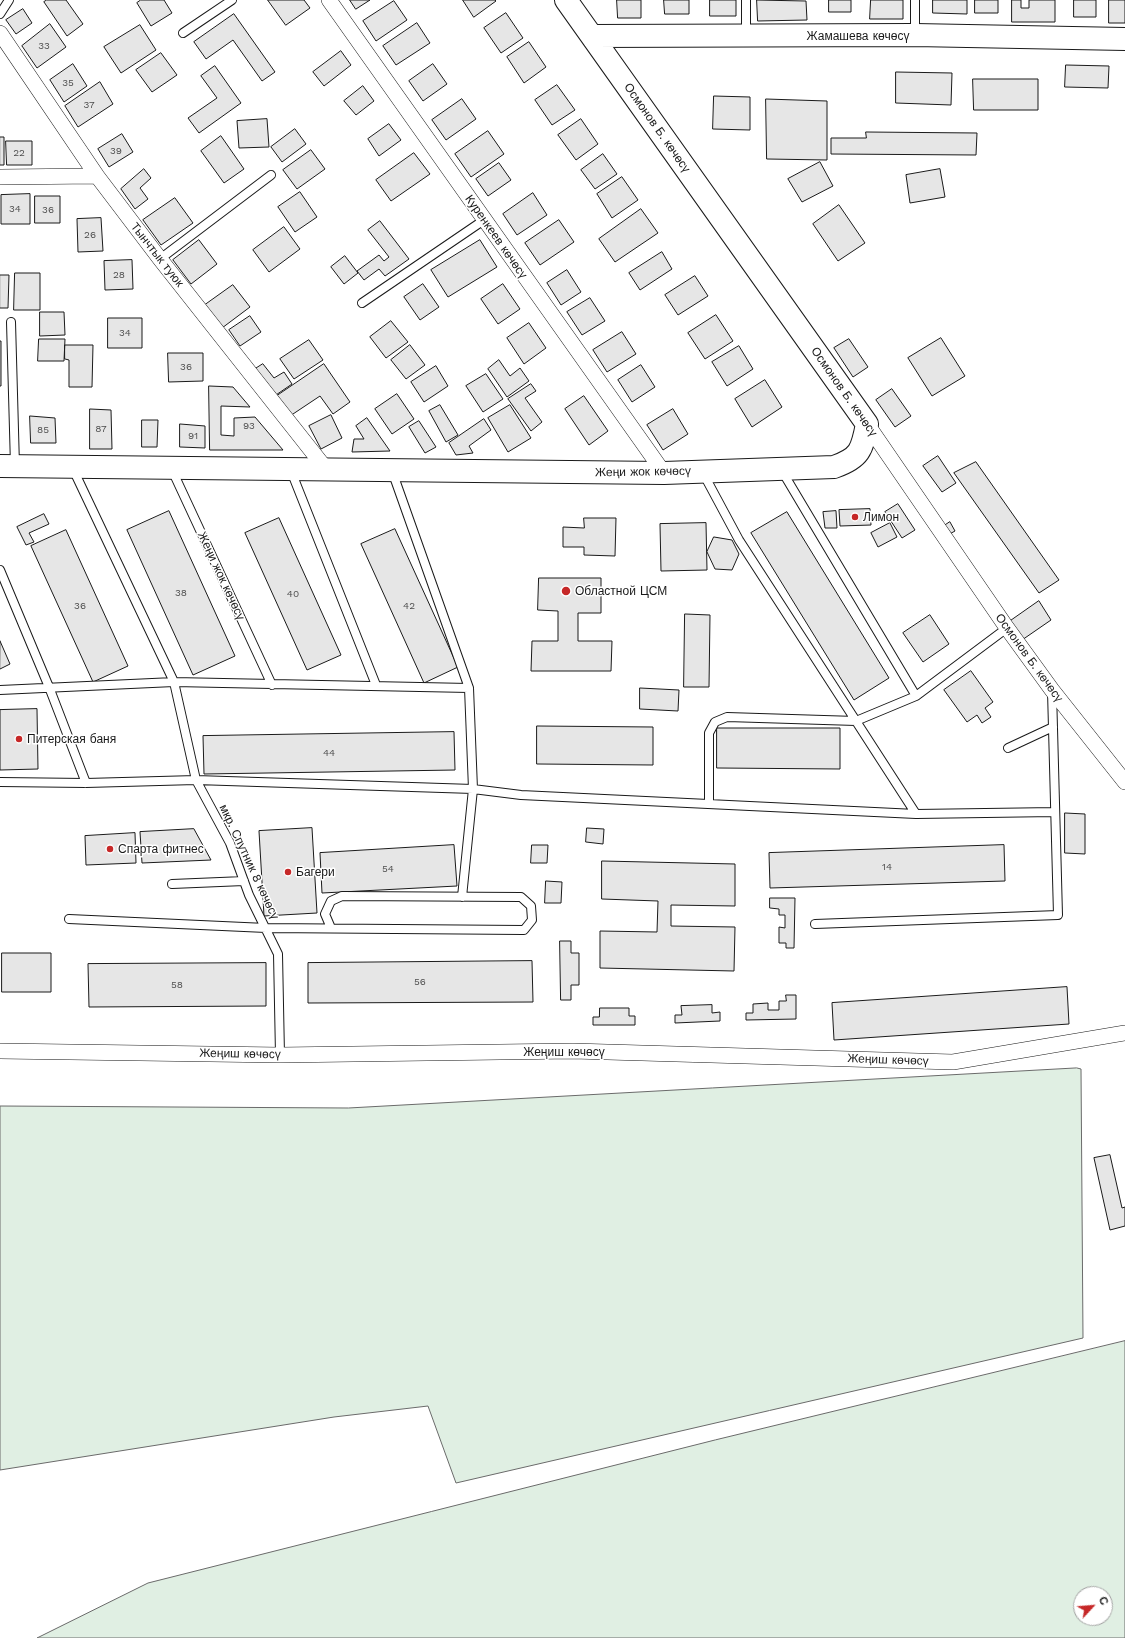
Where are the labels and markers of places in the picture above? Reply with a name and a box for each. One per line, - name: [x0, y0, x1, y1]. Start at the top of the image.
- place label: Лимон: [863, 510, 899, 524]
- marker: Лимон: [850, 512, 860, 522]
- place label: Областной ЦСМ: [575, 584, 667, 598]
- marker: Областной ЦСМ: [560, 585, 572, 597]
- place label: Питерская баня: [27, 732, 116, 746]
- marker: Питерская баня: [14, 734, 24, 744]
- place label: Спарта фитнес: [118, 842, 204, 856]
- marker: Спарта фитнес: [105, 844, 115, 854]
- place label: Багери: [296, 865, 335, 879]
- marker: Багери: [283, 867, 293, 877]

